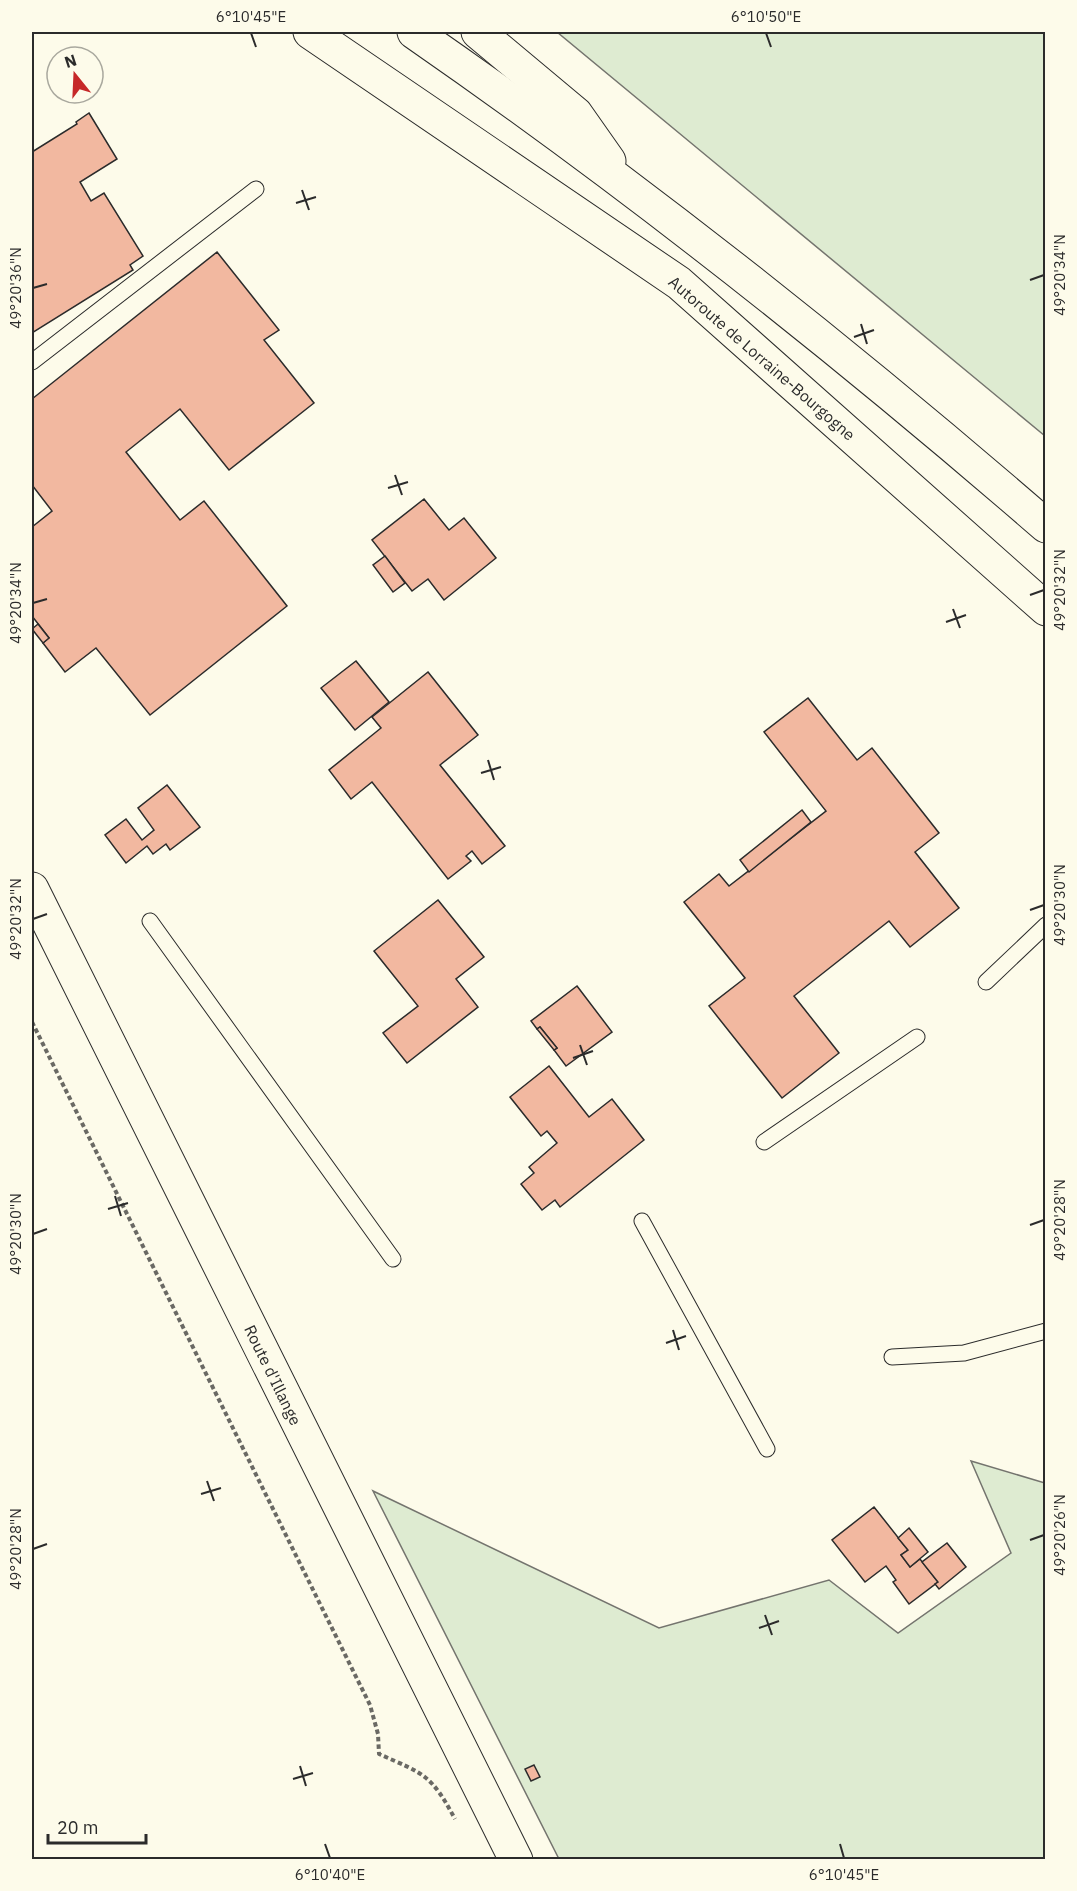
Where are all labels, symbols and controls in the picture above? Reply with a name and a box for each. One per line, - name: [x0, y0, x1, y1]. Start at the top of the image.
- text: 6°10'45"E: [216, 7, 286, 26]
- text: 6°10'50"E: [731, 7, 801, 26]
- north arrow: [45, 45, 105, 105]
- text: N: [62, 49, 79, 72]
- text: 49°20'34"N: [1050, 234, 1069, 316]
- text: 49°20'36"N: [6, 247, 25, 329]
- street label: Autoroute de Lorraine-Bourgogne: [665, 271, 860, 445]
- text: 49°20'32"N: [1050, 549, 1069, 631]
- text: 49°20'34"N: [6, 562, 25, 644]
- text: 49°20'30"N: [1050, 864, 1069, 946]
- text: 49°20'32"N: [6, 878, 25, 960]
- text: 49°20'28"N: [1050, 1179, 1069, 1261]
- text: 49°20'30"N: [6, 1193, 25, 1275]
- street label: Route d'Illange: [240, 1322, 306, 1429]
- text: 49°20'26"N: [1050, 1494, 1069, 1576]
- text: 49°20'28"N: [6, 1508, 25, 1590]
- scale bar: [48, 1807, 146, 1845]
- text: 20 m: [57, 1816, 99, 1839]
- text: 6°10'40"E: [295, 1865, 365, 1884]
- text: 6°10'45"E: [809, 1865, 879, 1884]

